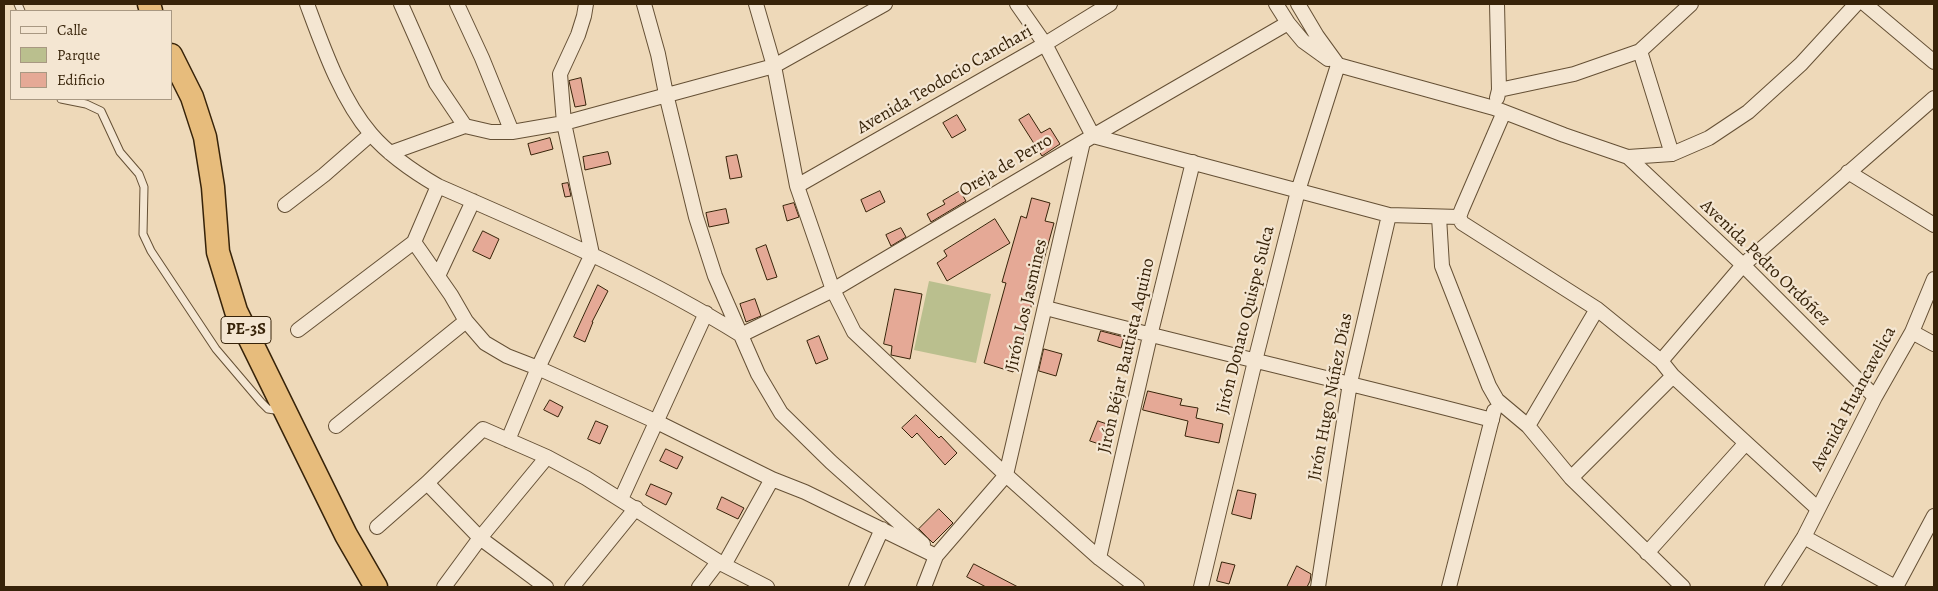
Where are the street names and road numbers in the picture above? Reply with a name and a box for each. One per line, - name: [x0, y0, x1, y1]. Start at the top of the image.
- street label: Avenida Teodocio Canchari: [853, 21, 1037, 139]
- street label: Oreja de Perro: [956, 130, 1056, 202]
- street label: Avenida Pedro Ordóñez: [1695, 195, 1835, 331]
- street label: Jirón Donato Quispe Sulca: [1212, 224, 1280, 416]
- street label: Jirón Los Jasmines: [1001, 237, 1053, 373]
- street label: Jirón Béjar Bautista Aquino: [1094, 256, 1160, 456]
- street label: Jirón Hugo Núñez Días: [1304, 311, 1358, 483]
- road number: PE-3S: [221, 316, 271, 344]
- street label: Avenida Huancavelica: [1807, 323, 1901, 475]

